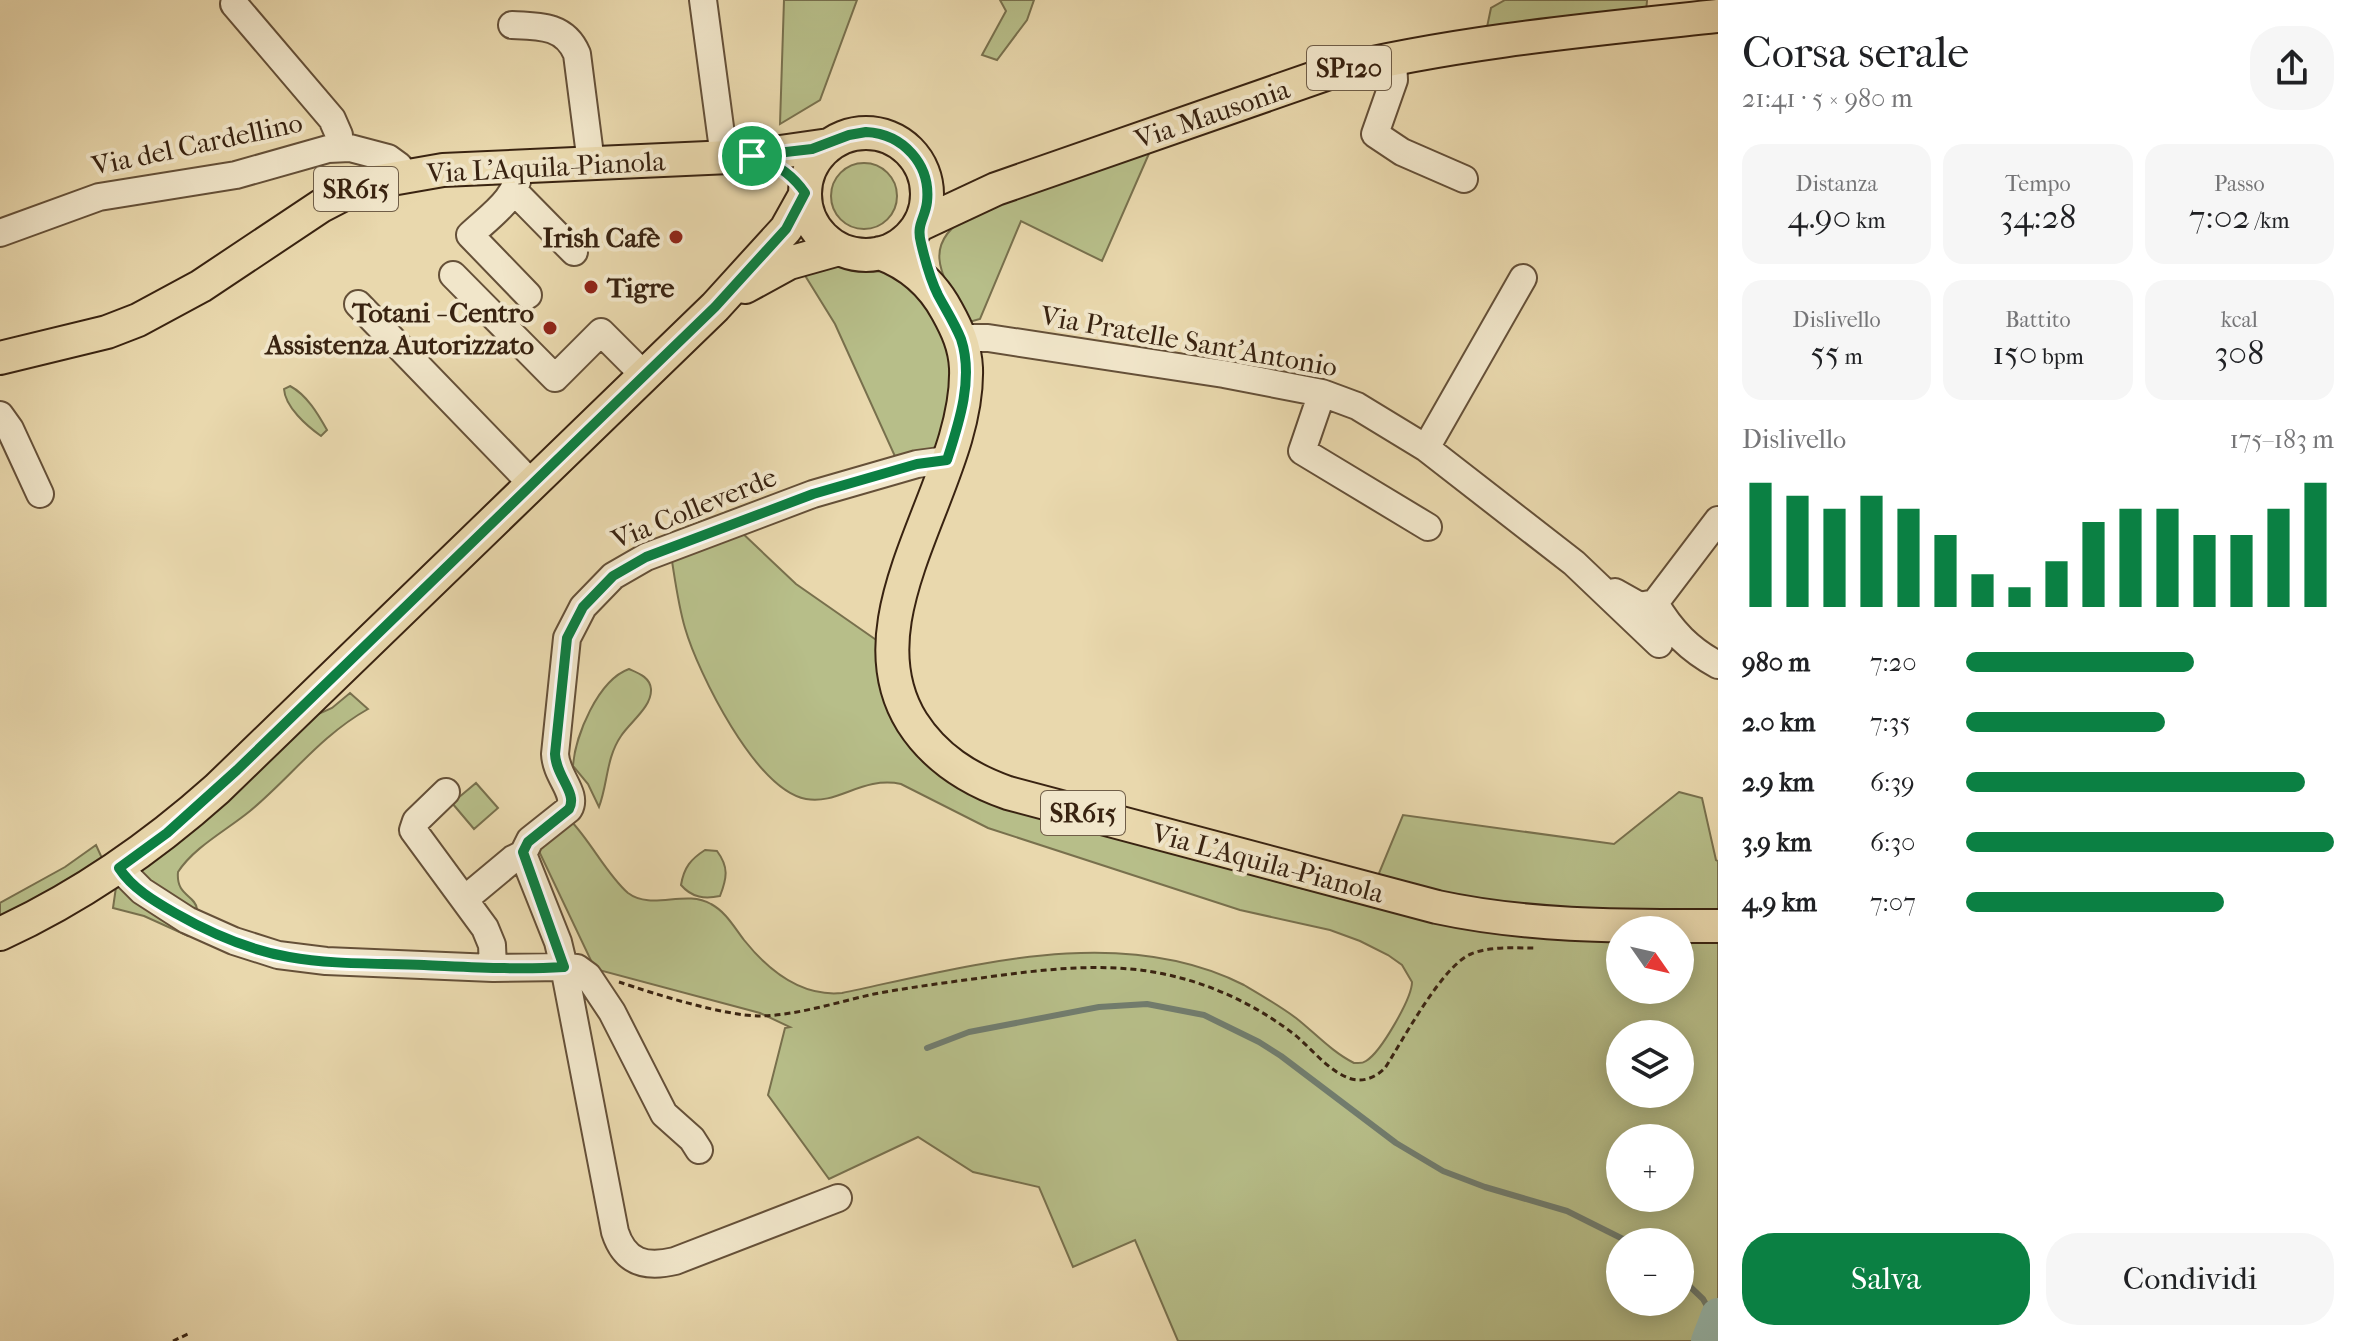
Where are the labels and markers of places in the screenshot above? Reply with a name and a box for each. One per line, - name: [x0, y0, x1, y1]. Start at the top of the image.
- pin: [718, 122, 786, 190]
- place label: Irish Cafè: [542, 221, 660, 254]
- marker: Irish Cafè: [667, 228, 685, 246]
- place label: Tigre: [606, 271, 674, 304]
- marker: Tigre: [582, 278, 600, 296]
- place label: Totani - Centro Assistenza Autorizzato: [263, 296, 534, 361]
- marker: Totani - Centro Assistenza Autorizzato: [541, 319, 559, 337]

